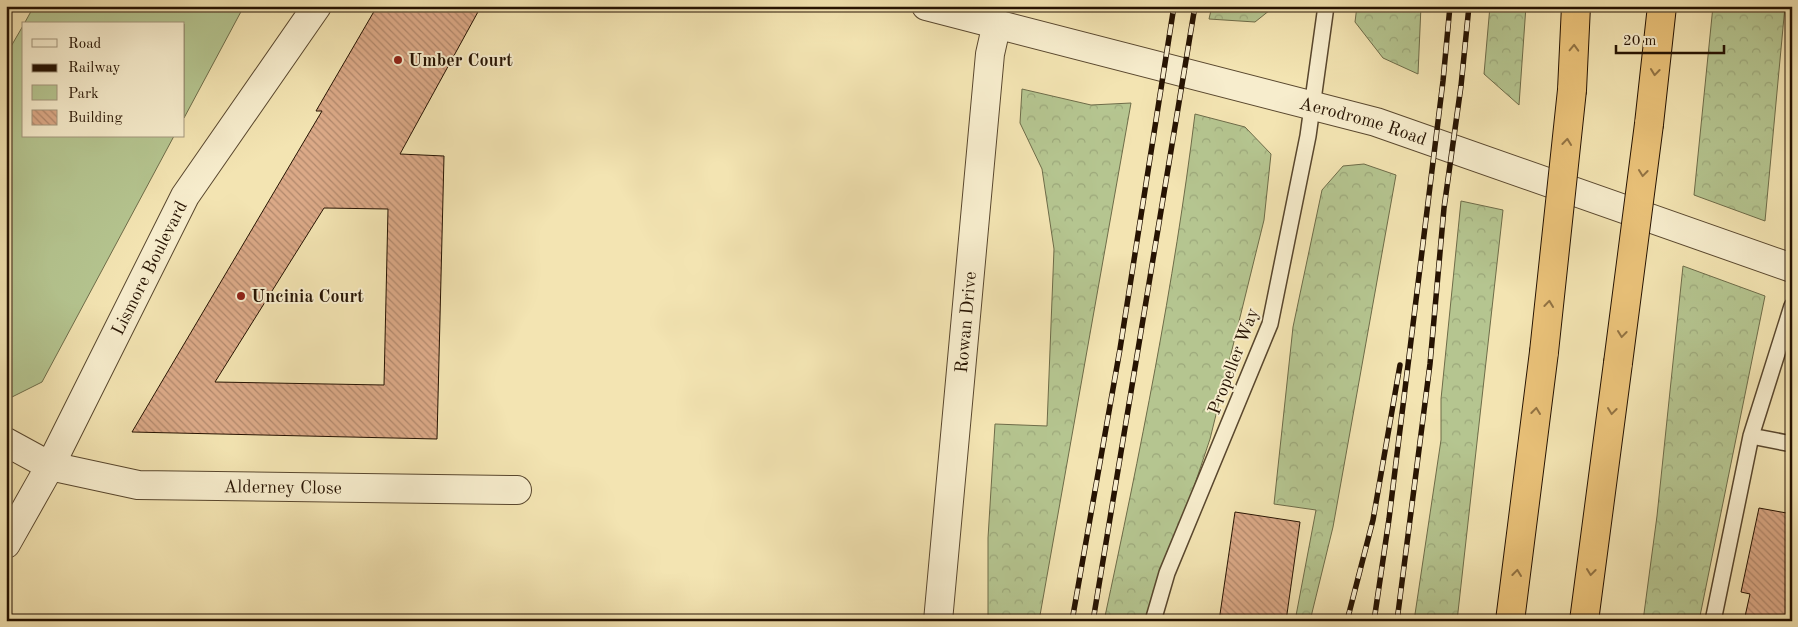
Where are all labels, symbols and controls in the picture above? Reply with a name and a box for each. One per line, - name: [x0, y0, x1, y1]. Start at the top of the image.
- legend: [22, 22, 185, 138]
- scale bar: [1616, 22, 1723, 54]
- text: 20 m: [1623, 34, 1657, 49]
- text: Road: [68, 37, 102, 52]
- one-way arrow: [1569, 44, 1579, 52]
- place label: Umber Court: [408, 52, 513, 70]
- marker: Umber Court: [392, 54, 404, 66]
- text: Railway: [68, 61, 121, 76]
- one-way arrow: [1650, 68, 1661, 76]
- text: Park: [68, 87, 99, 102]
- street label: Aerodrome Road: [1297, 95, 1429, 149]
- text: Building: [68, 111, 123, 126]
- one-way arrow: [1561, 138, 1572, 146]
- one-way arrow: [1638, 169, 1649, 177]
- street label: Lismore Boulevard: [109, 198, 191, 338]
- street label: Rowan Drive: [953, 271, 980, 374]
- place label: Uncinia Court: [251, 288, 364, 306]
- marker: Uncinia Court: [235, 290, 247, 302]
- one-way arrow: [1543, 300, 1554, 308]
- street label: Propeller Way: [1205, 305, 1263, 417]
- one-way arrow: [1617, 330, 1628, 338]
- one-way arrow: [1531, 407, 1541, 416]
- one-way arrow: [1607, 407, 1618, 415]
- street label: Alderney Close: [224, 478, 342, 498]
- one-way arrow: [1511, 568, 1522, 576]
- one-way arrow: [1586, 568, 1597, 576]

